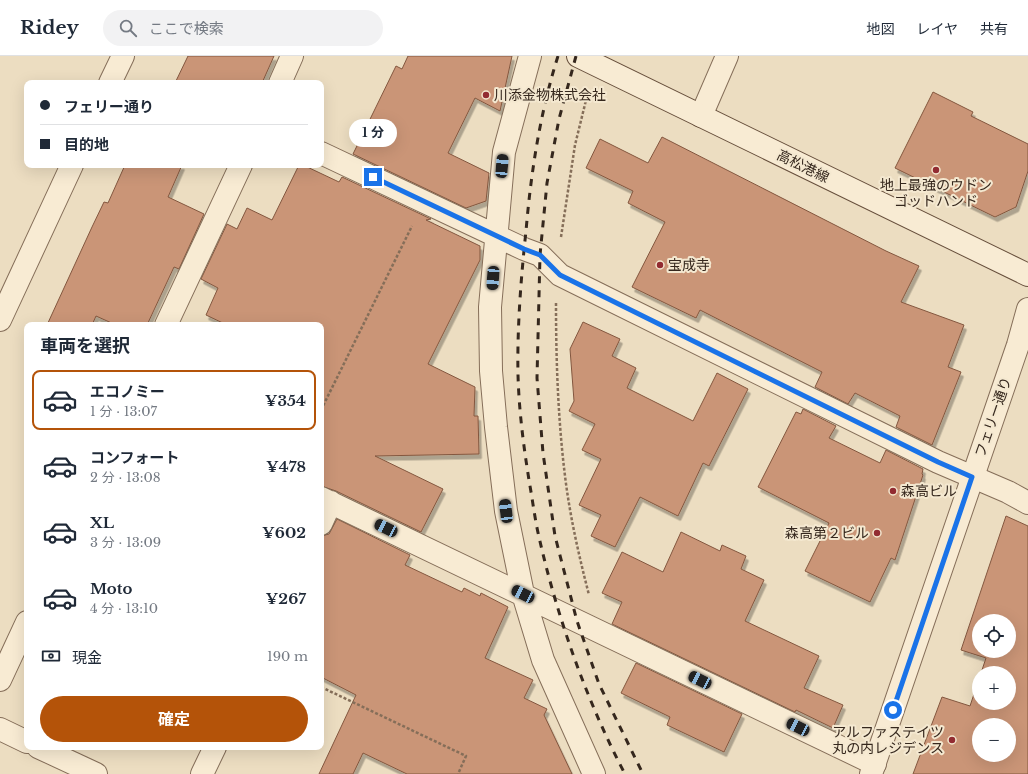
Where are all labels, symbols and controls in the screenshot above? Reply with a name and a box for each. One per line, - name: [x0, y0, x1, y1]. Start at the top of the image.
- search box: [103, 10, 383, 46]
- text: Ridey: [20, 16, 79, 39]
- icon: search: [117, 17, 139, 39]
- text: ここで検索: [149, 19, 224, 38]
- text: 地図: [866, 20, 894, 38]
- text: レイヤ: [916, 20, 958, 38]
- text: 共有: [980, 20, 1008, 38]
- place label: 川添金物株式会社: [494, 86, 606, 104]
- marker: 川添金物株式会社: [481, 90, 491, 100]
- text: フェリー通り: [64, 97, 154, 116]
- callout: 1 分: [349, 119, 397, 147]
- text: 1 分: [362, 124, 384, 141]
- text: 目的地: [64, 135, 109, 154]
- street label: 高松港線: [774, 146, 832, 186]
- car: [495, 154, 509, 178]
- marker: 地上最強のウドン ゴッドハンド: [931, 165, 941, 175]
- route end: [364, 168, 382, 186]
- place label: 地上最強のウドン ゴッドハンド: [880, 176, 992, 210]
- place label: 宝成寺: [668, 256, 710, 274]
- marker: 宝成寺: [655, 260, 665, 270]
- car: [486, 266, 500, 290]
- text: 車両を選択: [40, 335, 130, 357]
- street label: フェリー通り: [971, 374, 1015, 460]
- icon: car: [42, 382, 78, 418]
- text: エコノミー: [90, 382, 165, 401]
- text: ¥354: [265, 391, 306, 410]
- text: 1 分 · 13:07: [90, 403, 157, 420]
- icon: car: [42, 448, 78, 484]
- text: コンフォート: [90, 448, 180, 467]
- text: ¥478: [266, 457, 306, 476]
- text: 2 分 · 13:08: [90, 469, 161, 486]
- place label: 森高ビル: [901, 482, 957, 500]
- marker: 森高ビル: [888, 486, 898, 496]
- car: [499, 498, 513, 524]
- text: XL: [90, 513, 114, 532]
- icon: car: [42, 514, 78, 550]
- car: [373, 517, 399, 539]
- text: ¥602: [262, 523, 306, 542]
- place label: 森高第２ビル: [785, 524, 869, 542]
- marker: 森高第２ビル: [872, 528, 882, 538]
- text: 3 分 · 13:09: [90, 534, 161, 551]
- text: Moto: [90, 579, 132, 598]
- icon: car: [42, 580, 78, 616]
- car: [510, 583, 536, 605]
- text: ¥267: [266, 589, 306, 608]
- text: 4 分 · 13:10: [90, 600, 158, 617]
- map controls: [972, 614, 1016, 762]
- button: locate: [972, 614, 1016, 658]
- icon: cash: [40, 645, 62, 667]
- text: 現金: [72, 648, 102, 667]
- text: 190 m: [267, 648, 308, 665]
- button: +: [972, 666, 1016, 710]
- car: [687, 669, 713, 691]
- button: 確定: [40, 696, 308, 742]
- route start: [884, 701, 902, 719]
- car: [785, 716, 811, 738]
- button: −: [972, 718, 1016, 762]
- place label: アルファステイツ 丸の内レジデンス: [832, 723, 944, 757]
- marker: アルファステイツ 丸の内レジデンス: [947, 735, 957, 745]

